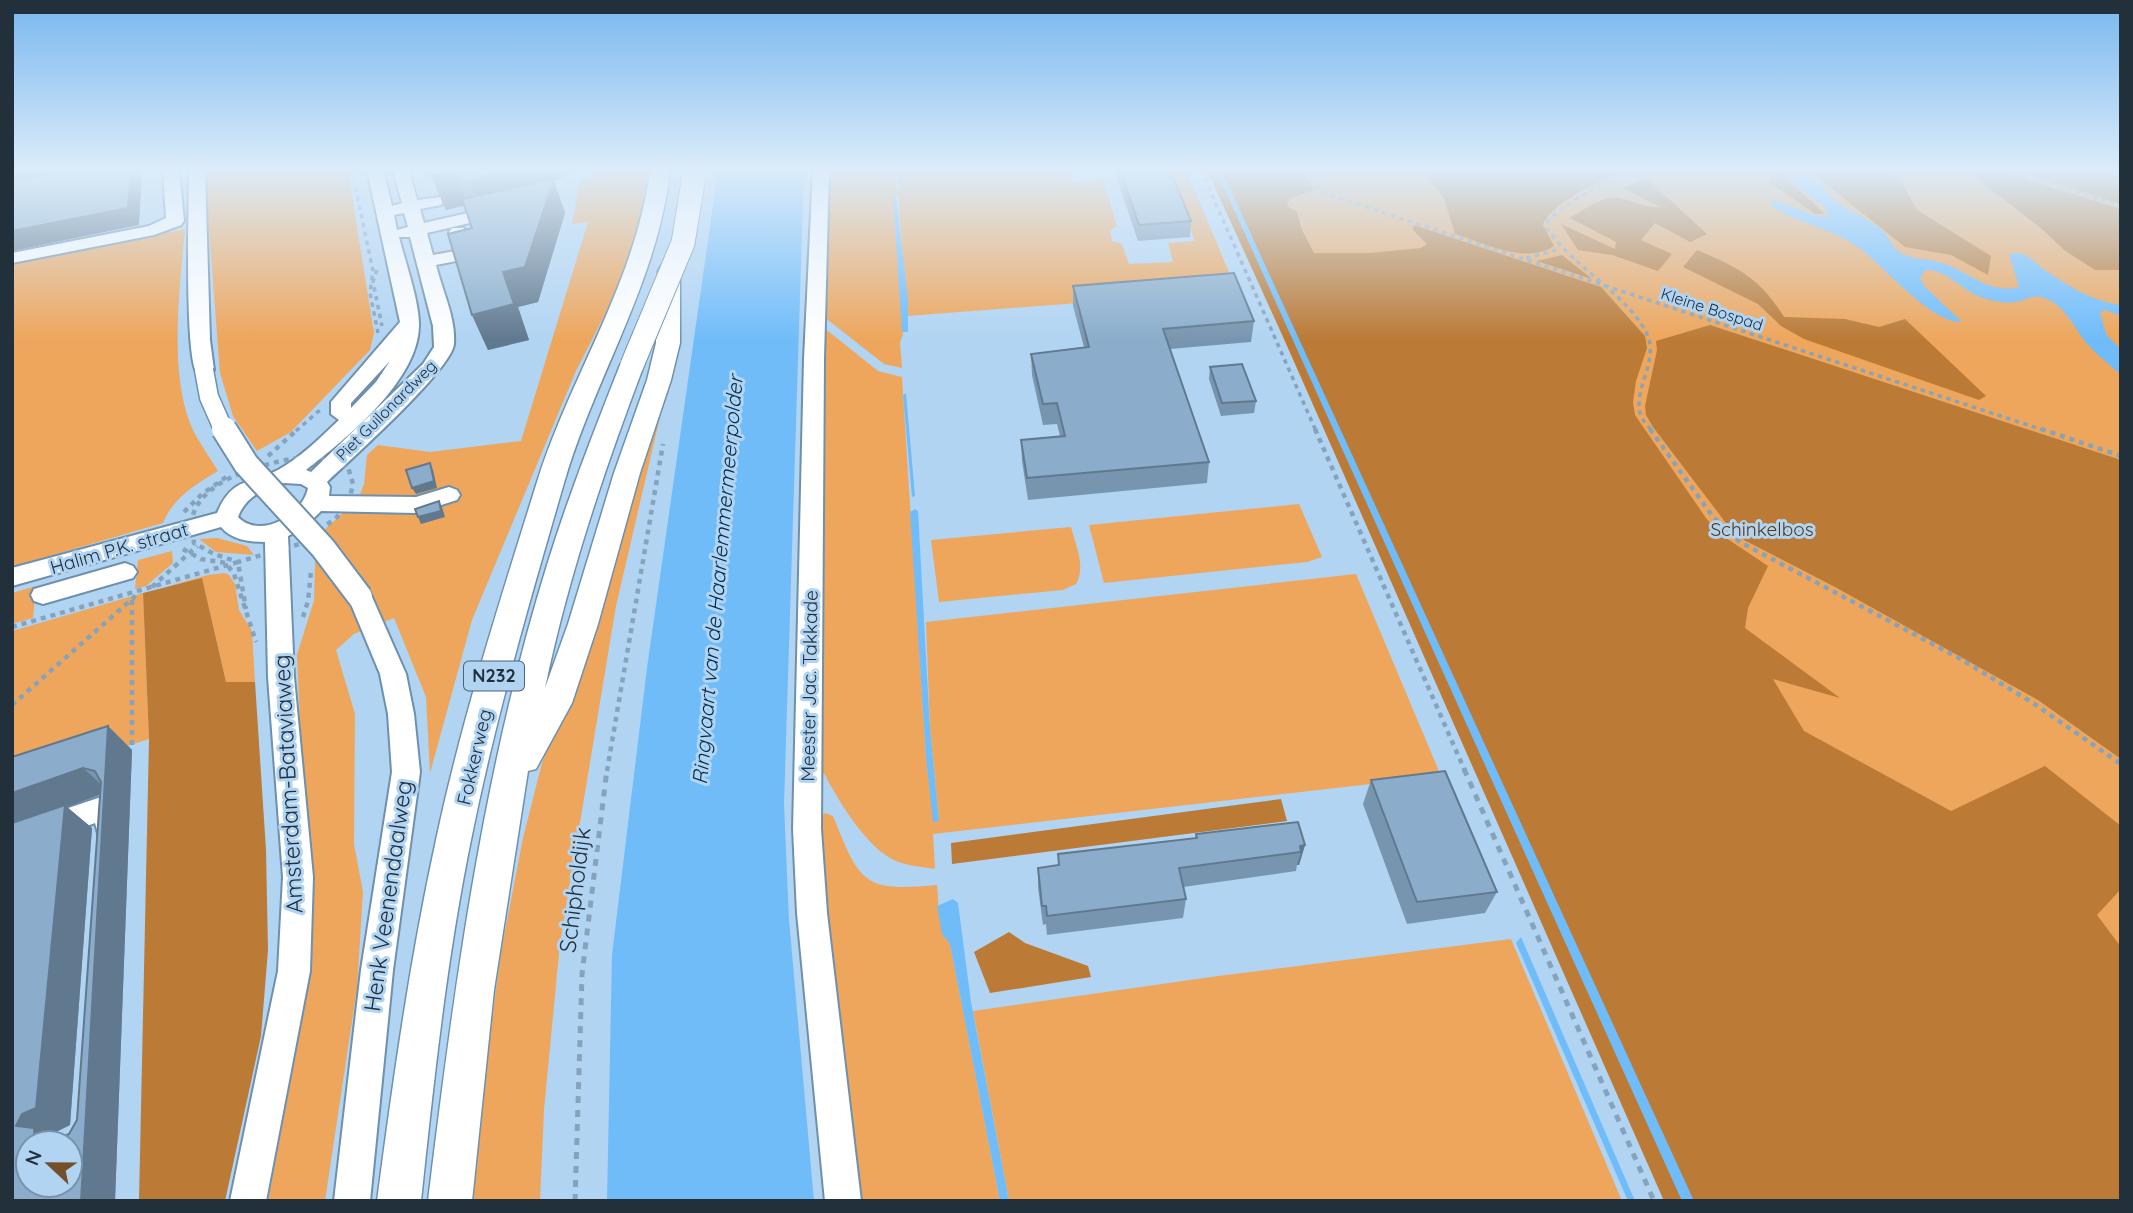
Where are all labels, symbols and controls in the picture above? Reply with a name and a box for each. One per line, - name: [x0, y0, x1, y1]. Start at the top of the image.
- street label: Kleine Bospad: [1658, 283, 1766, 335]
- street label: Piet Guilonardweg: [332, 356, 440, 464]
- water label: Ringvaart van de Haarlemmermeerpolder: [686, 371, 748, 786]
- street label: Halim P.K. straat: [47, 517, 191, 579]
- park label: Schinkelbos: [1710, 517, 1814, 541]
- street label: Meester Jac. Takkade: [795, 590, 823, 782]
- street label: Amsterdam-Bataviaweg: [266, 654, 309, 914]
- road number: N232: [464, 662, 524, 690]
- street label: Fokkerweg: [451, 707, 497, 807]
- street label: Henk Veenendaalweg: [357, 778, 418, 1013]
- street label: Schipholdijk: [552, 826, 597, 954]
- north arrow: [14, 1129, 84, 1199]
- text: N: [19, 1147, 47, 1169]

